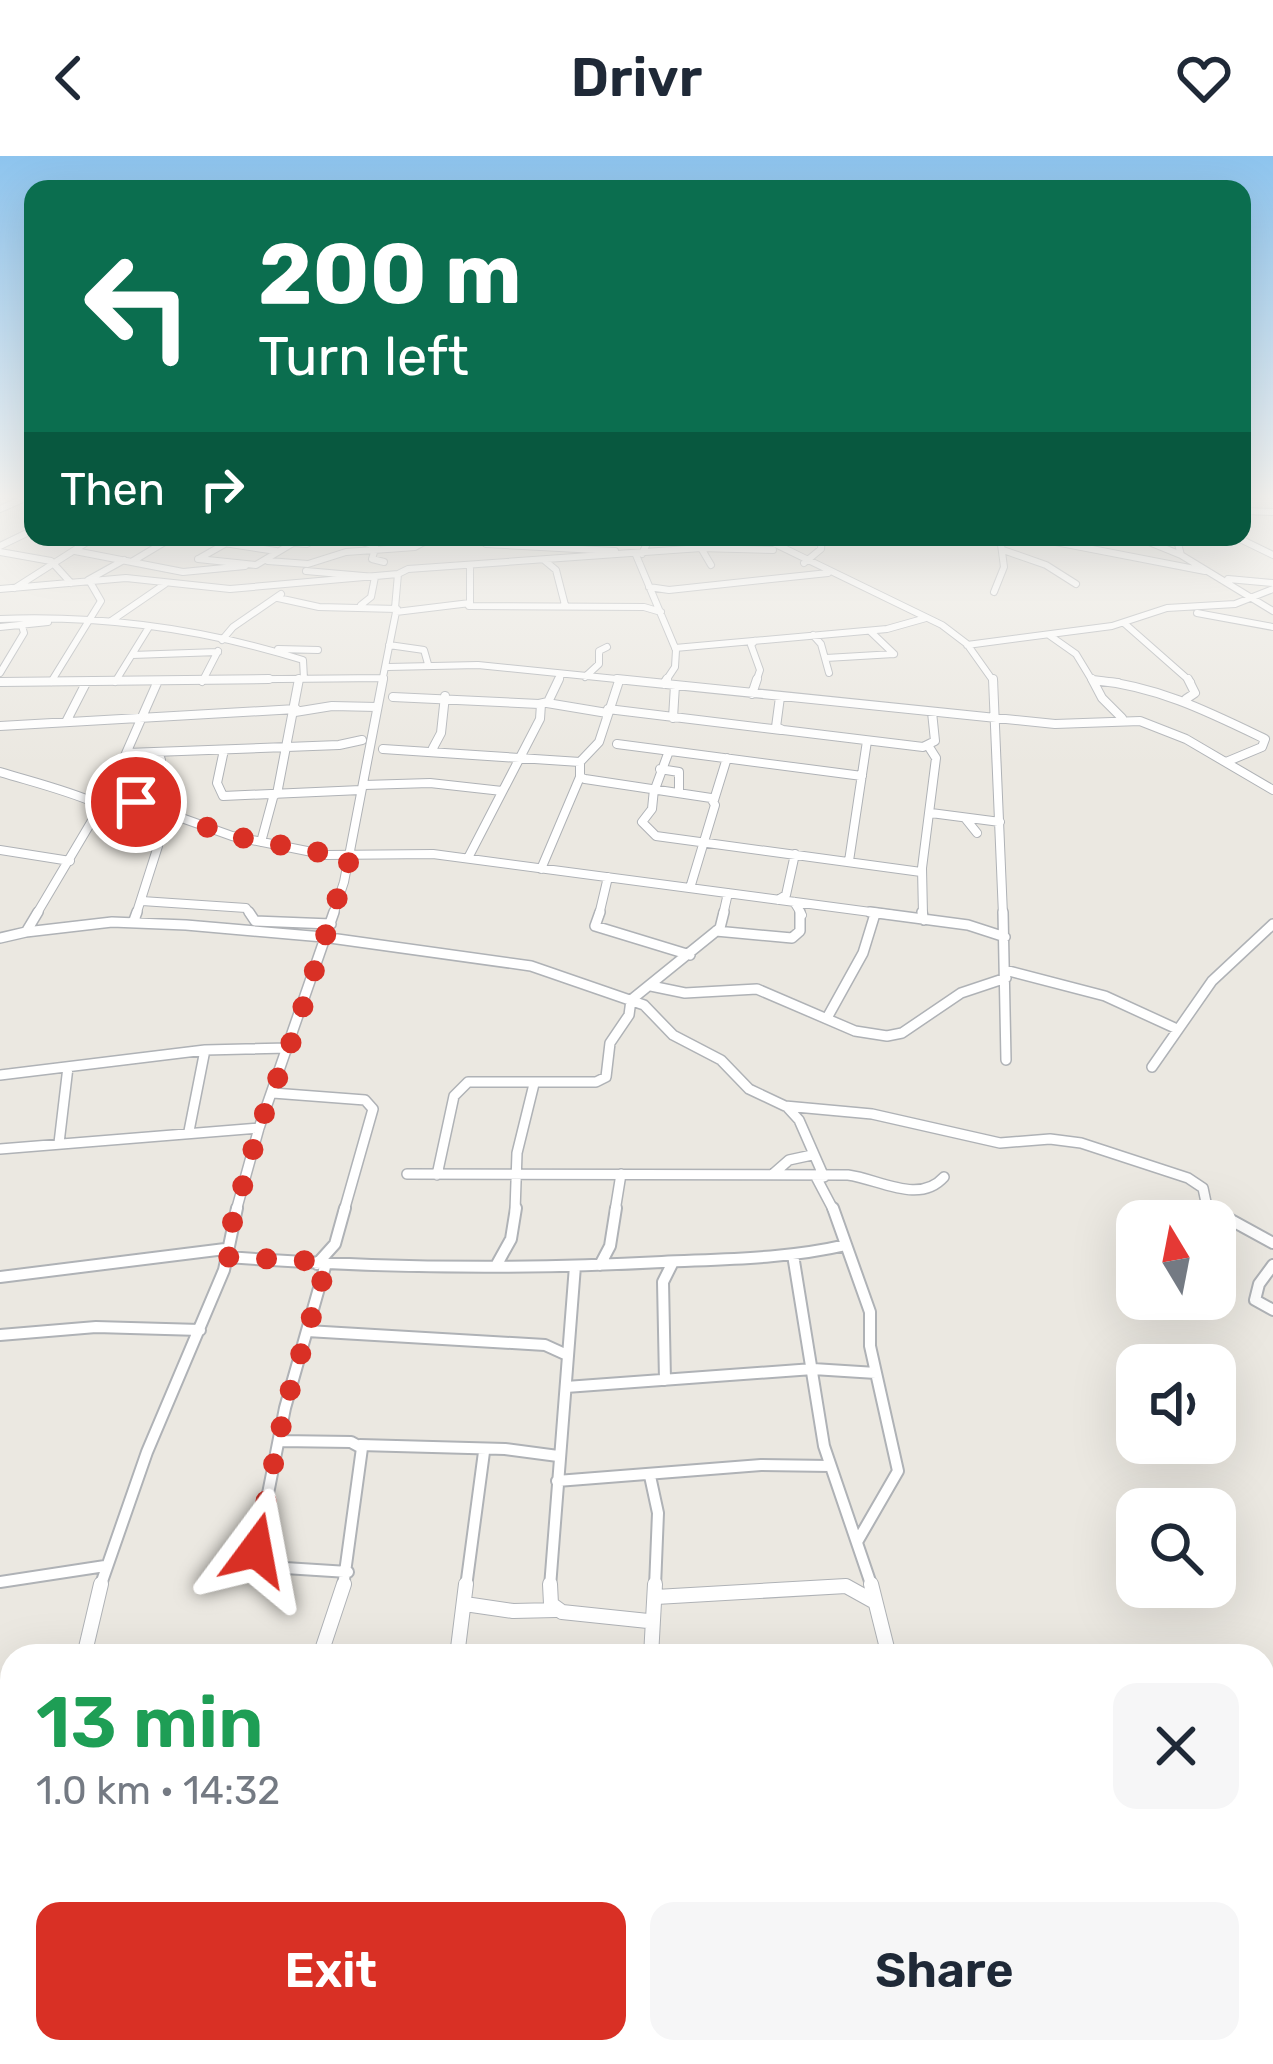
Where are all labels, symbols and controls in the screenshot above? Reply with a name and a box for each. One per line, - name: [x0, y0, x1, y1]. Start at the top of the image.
- icon: back: [36, 45, 102, 111]
- icon: heart: [1171, 45, 1237, 111]
- text: Drivr: [571, 46, 702, 110]
- text: 200 m: [258, 224, 522, 324]
- icon: left: [60, 228, 216, 384]
- text: Turn left: [258, 325, 469, 389]
- icon: right: [189, 456, 255, 522]
- text: Then: [60, 463, 165, 516]
- pin: [85, 751, 187, 853]
- icon: arrive: [103, 769, 169, 835]
- north arrow: [1116, 1200, 1236, 1320]
- map controls: [1116, 1200, 1236, 1608]
- button: sound: [1116, 1344, 1236, 1464]
- position arrow: [193, 1487, 319, 1613]
- button: search: [1116, 1488, 1236, 1608]
- text: 13 min: [36, 1680, 264, 1765]
- button: close: [1113, 1683, 1239, 1809]
- text: 1.0 km · 14:32: [36, 1768, 280, 1814]
- button: Exit: [36, 1902, 626, 2040]
- button: Share: [650, 1902, 1239, 2040]

